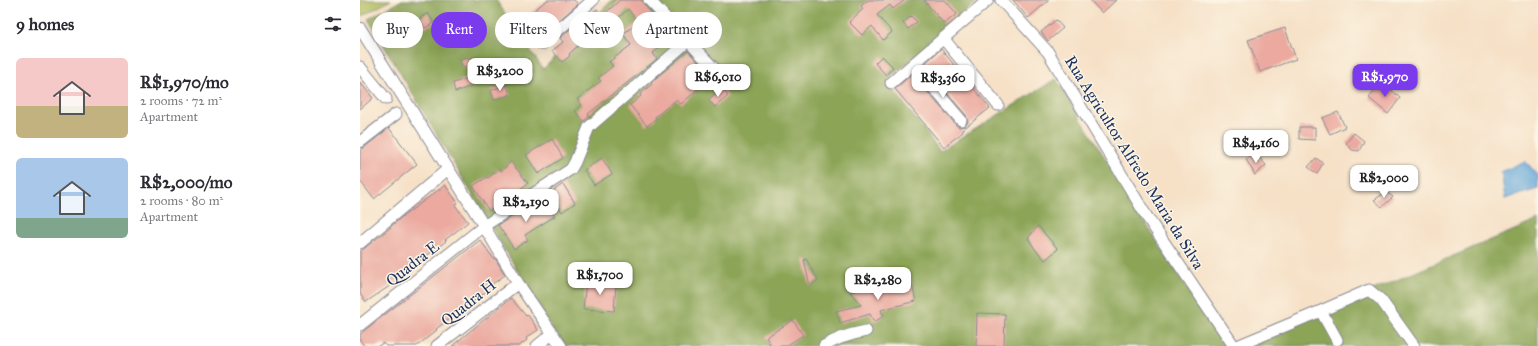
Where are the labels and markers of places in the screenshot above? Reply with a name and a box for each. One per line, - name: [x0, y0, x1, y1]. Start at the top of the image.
- pin: R$3,200: [463, 58, 537, 92]
- pin: R$6,010: [681, 64, 755, 98]
- pin: R$1,970: [1348, 64, 1422, 98]
- pin: R$3,360: [906, 65, 980, 99]
- pin: R$4,160: [1219, 130, 1293, 164]
- pin: R$2,000: [1347, 165, 1421, 199]
- pin: R$2,190: [489, 189, 563, 223]
- pin: R$1,700: [563, 262, 637, 296]
- pin: R$2,280: [841, 267, 915, 301]

